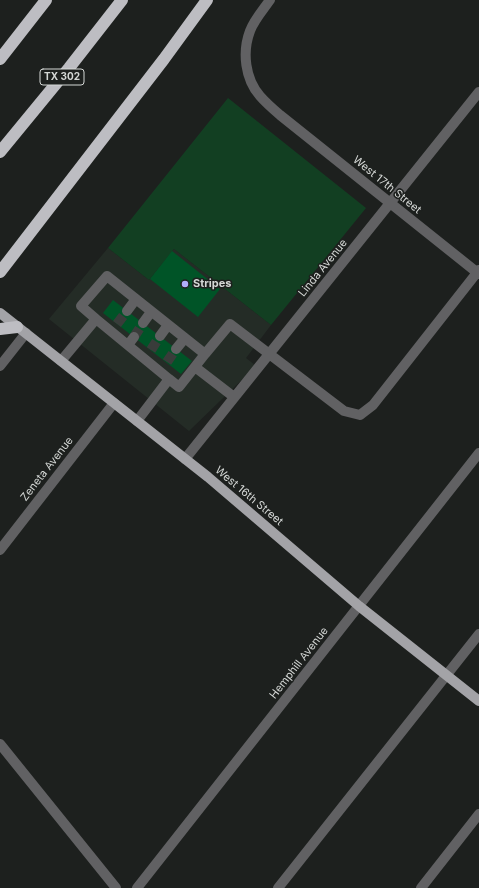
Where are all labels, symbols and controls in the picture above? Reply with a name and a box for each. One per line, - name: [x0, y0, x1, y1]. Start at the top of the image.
- road number: TX 302: [40, 69, 84, 85]
- street label: West 17th Street: [350, 153, 424, 217]
- street label: Linda Avenue: [296, 237, 350, 299]
- place label: Stripes: [193, 277, 231, 291]
- marker: Stripes: [180, 279, 190, 289]
- street label: Zeneta Avenue: [18, 434, 76, 504]
- street label: West 16th Street: [212, 464, 286, 528]
- street label: Hemphill Avenue: [267, 625, 331, 701]

